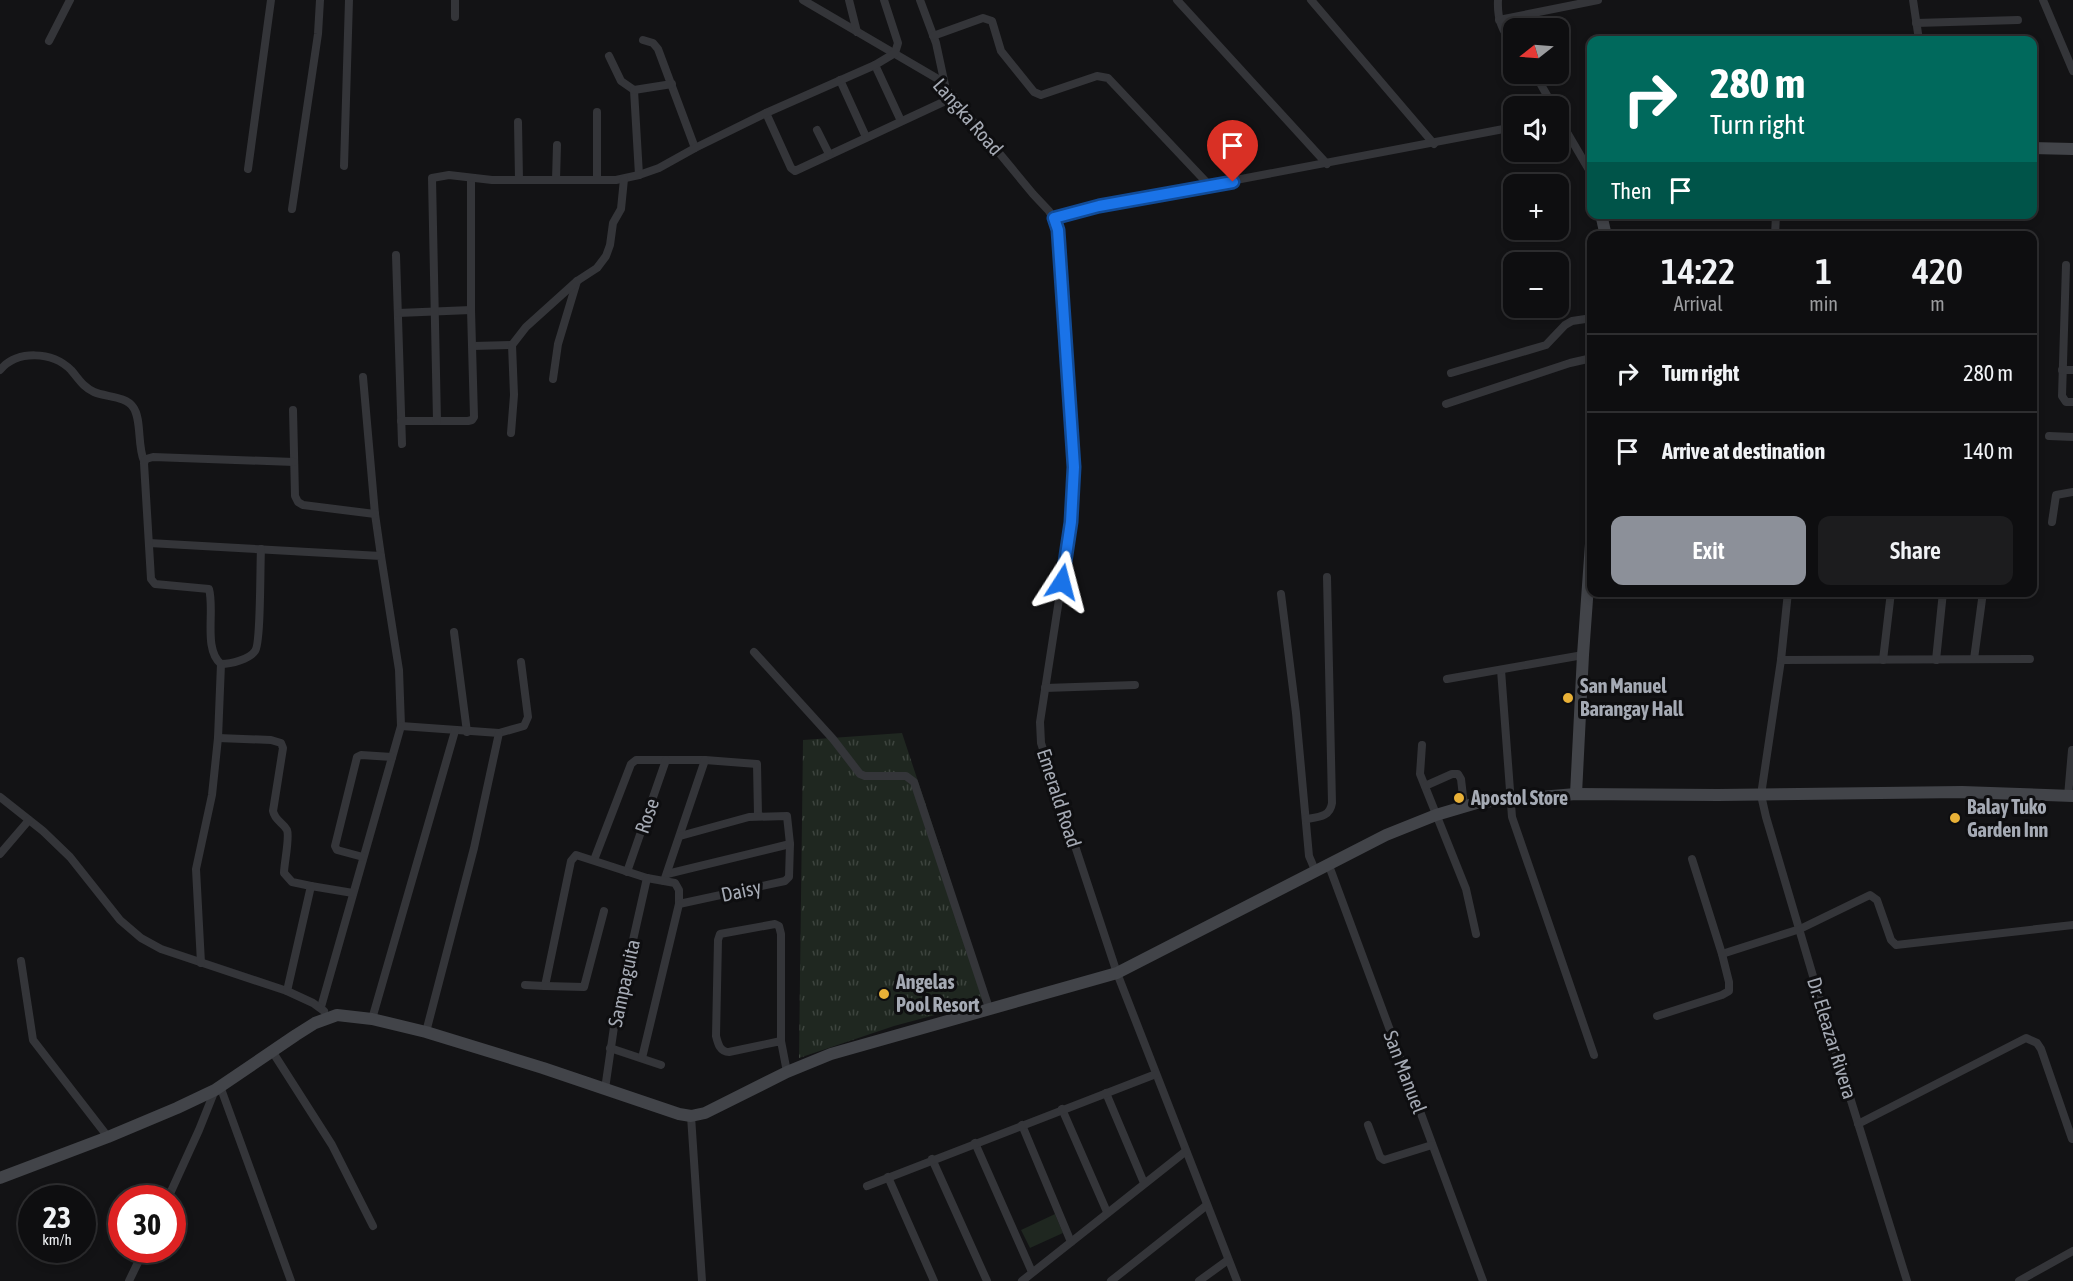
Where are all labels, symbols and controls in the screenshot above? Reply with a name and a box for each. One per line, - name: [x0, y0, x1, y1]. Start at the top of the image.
- north arrow: [1503, 18, 1569, 84]
- map controls: [1503, 18, 1569, 318]
- text: 280 m: [1710, 59, 1805, 107]
- icon: right: [1611, 60, 1689, 138]
- street label: Langka Road: [929, 74, 1008, 160]
- button: sound: [1503, 96, 1569, 162]
- text: Turn right: [1710, 109, 1805, 140]
- pin: [1207, 120, 1258, 182]
- icon: arrive: [1216, 129, 1249, 162]
- button: +: [1503, 174, 1569, 240]
- icon: arrive: [1664, 174, 1697, 207]
- text: Then: [1611, 178, 1652, 204]
- text: 14:22: [1661, 250, 1735, 292]
- text: 1: [1815, 250, 1832, 292]
- text: 420: [1912, 250, 1963, 292]
- button: −: [1503, 252, 1569, 318]
- text: Arrival: [1674, 292, 1723, 315]
- text: min: [1809, 292, 1838, 315]
- text: m: [1930, 292, 1945, 315]
- icon: right: [1611, 357, 1644, 390]
- text: Turn right: [1662, 360, 1739, 386]
- text: 280 m: [1963, 360, 2013, 386]
- icon: arrive: [1611, 435, 1644, 468]
- text: Arrive at destination: [1662, 438, 1825, 464]
- text: 140 m: [1963, 438, 2013, 464]
- button: Exit: [1611, 516, 1806, 585]
- button: Share: [1818, 516, 2013, 585]
- position arrow: [1030, 550, 1094, 614]
- place label: San Manuel Barangay Hall: [1580, 674, 1684, 720]
- marker: San Manuel Barangay Hall: [1561, 691, 1575, 705]
- street label: Emerald Road: [1033, 746, 1086, 850]
- place label: Apostol Store: [1470, 786, 1568, 809]
- marker: Apostol Store: [1452, 791, 1466, 805]
- street label: Rose: [630, 795, 663, 836]
- place label: Balay Tuko Garden Inn: [1967, 795, 2048, 841]
- marker: Balay Tuko Garden Inn: [1948, 811, 1962, 825]
- street label: Daisy: [719, 875, 763, 906]
- street label: Sampaguita: [603, 937, 644, 1029]
- place label: Angelas Pool Resort: [895, 970, 980, 1016]
- street label: Dr. Eleazar Rivera: [1803, 974, 1862, 1102]
- marker: Angelas Pool Resort: [877, 987, 891, 1001]
- street label: San Manuel: [1379, 1027, 1432, 1117]
- speed limit sign: 30: [108, 1185, 186, 1263]
- text: 23: [43, 1200, 71, 1234]
- text: km/h: [42, 1231, 72, 1248]

